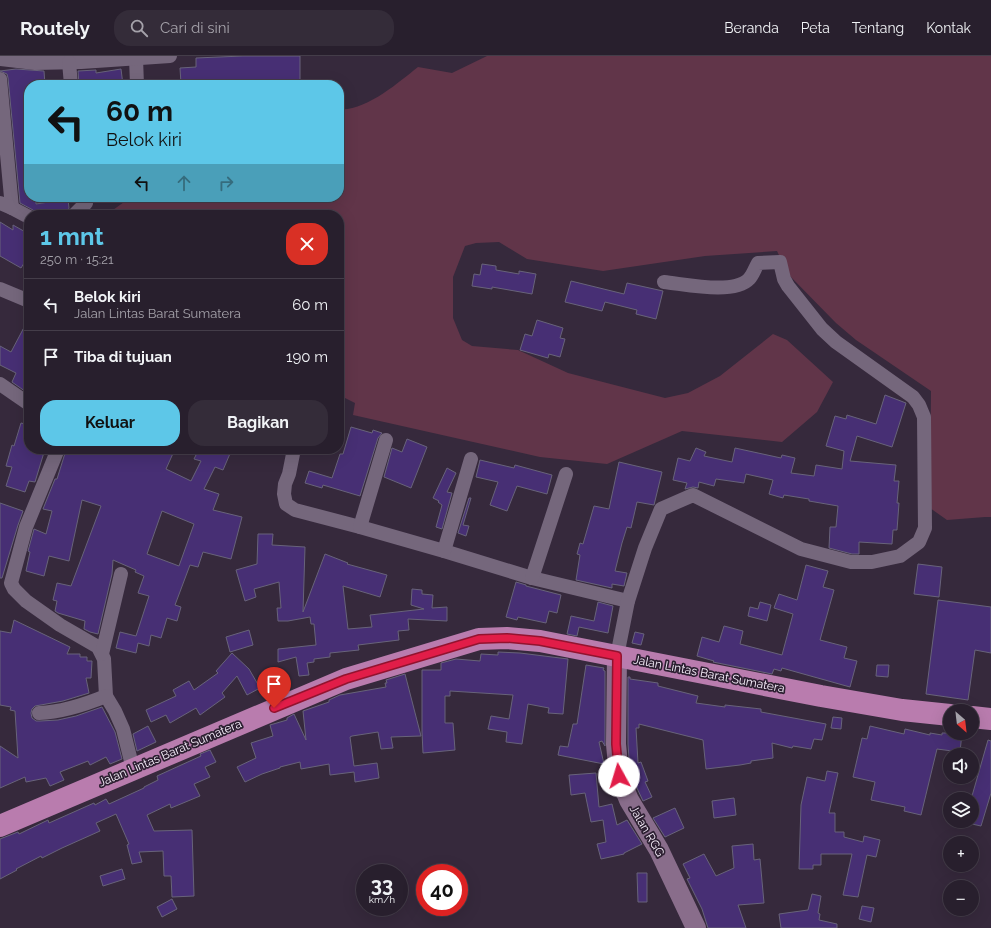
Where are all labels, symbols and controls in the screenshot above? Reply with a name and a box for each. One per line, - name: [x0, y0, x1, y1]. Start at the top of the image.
- search box: [114, 10, 394, 46]
- text: Routely: [20, 17, 90, 39]
- icon: search: [128, 17, 150, 39]
- text: Cari di sini: [160, 19, 230, 37]
- text: Beranda: [724, 20, 779, 36]
- text: Peta: [801, 20, 830, 36]
- text: Tentang: [852, 20, 904, 36]
- text: Kontak: [926, 20, 971, 36]
- text: 60 m: [106, 95, 173, 128]
- icon: left: [40, 96, 92, 148]
- text: Belok kiri: [106, 129, 182, 150]
- icon: left: [131, 172, 153, 194]
- icon: ahead: [173, 172, 195, 194]
- icon: right: [215, 172, 237, 194]
- text: 1 mnt: [40, 222, 104, 251]
- button: close: [286, 223, 328, 265]
- text: 250 m · 15:21: [40, 252, 114, 267]
- text: Belok kiri: [74, 288, 141, 306]
- icon: left: [40, 294, 62, 316]
- text: 60 m: [292, 296, 328, 314]
- text: Jalan Lintas Barat Sumatera: [74, 306, 241, 321]
- icon: arrive: [40, 346, 62, 368]
- text: Tiba di tujuan: [74, 348, 172, 366]
- text: 190 m: [286, 348, 328, 366]
- button: Keluar: [40, 400, 180, 446]
- button: Bagikan: [188, 400, 328, 446]
- street label: Jalan Lintas Barat Sumatera: [632, 652, 786, 696]
- pin: [257, 667, 291, 708]
- icon: arrive: [263, 673, 285, 695]
- north arrow: [943, 704, 979, 740]
- map controls: [943, 704, 979, 916]
- street label: Jalan Lintas Barat Sumatera: [96, 716, 244, 790]
- button: sound: [943, 748, 979, 784]
- position arrow: [598, 755, 640, 797]
- button: layers: [943, 792, 979, 828]
- street label: Jalan RGG: [627, 803, 667, 859]
- button: +: [943, 836, 979, 872]
- speed limit sign: 40: [416, 864, 468, 916]
- text: 33: [371, 873, 393, 897]
- button: −: [943, 880, 979, 916]
- text: km/h: [369, 894, 395, 905]

